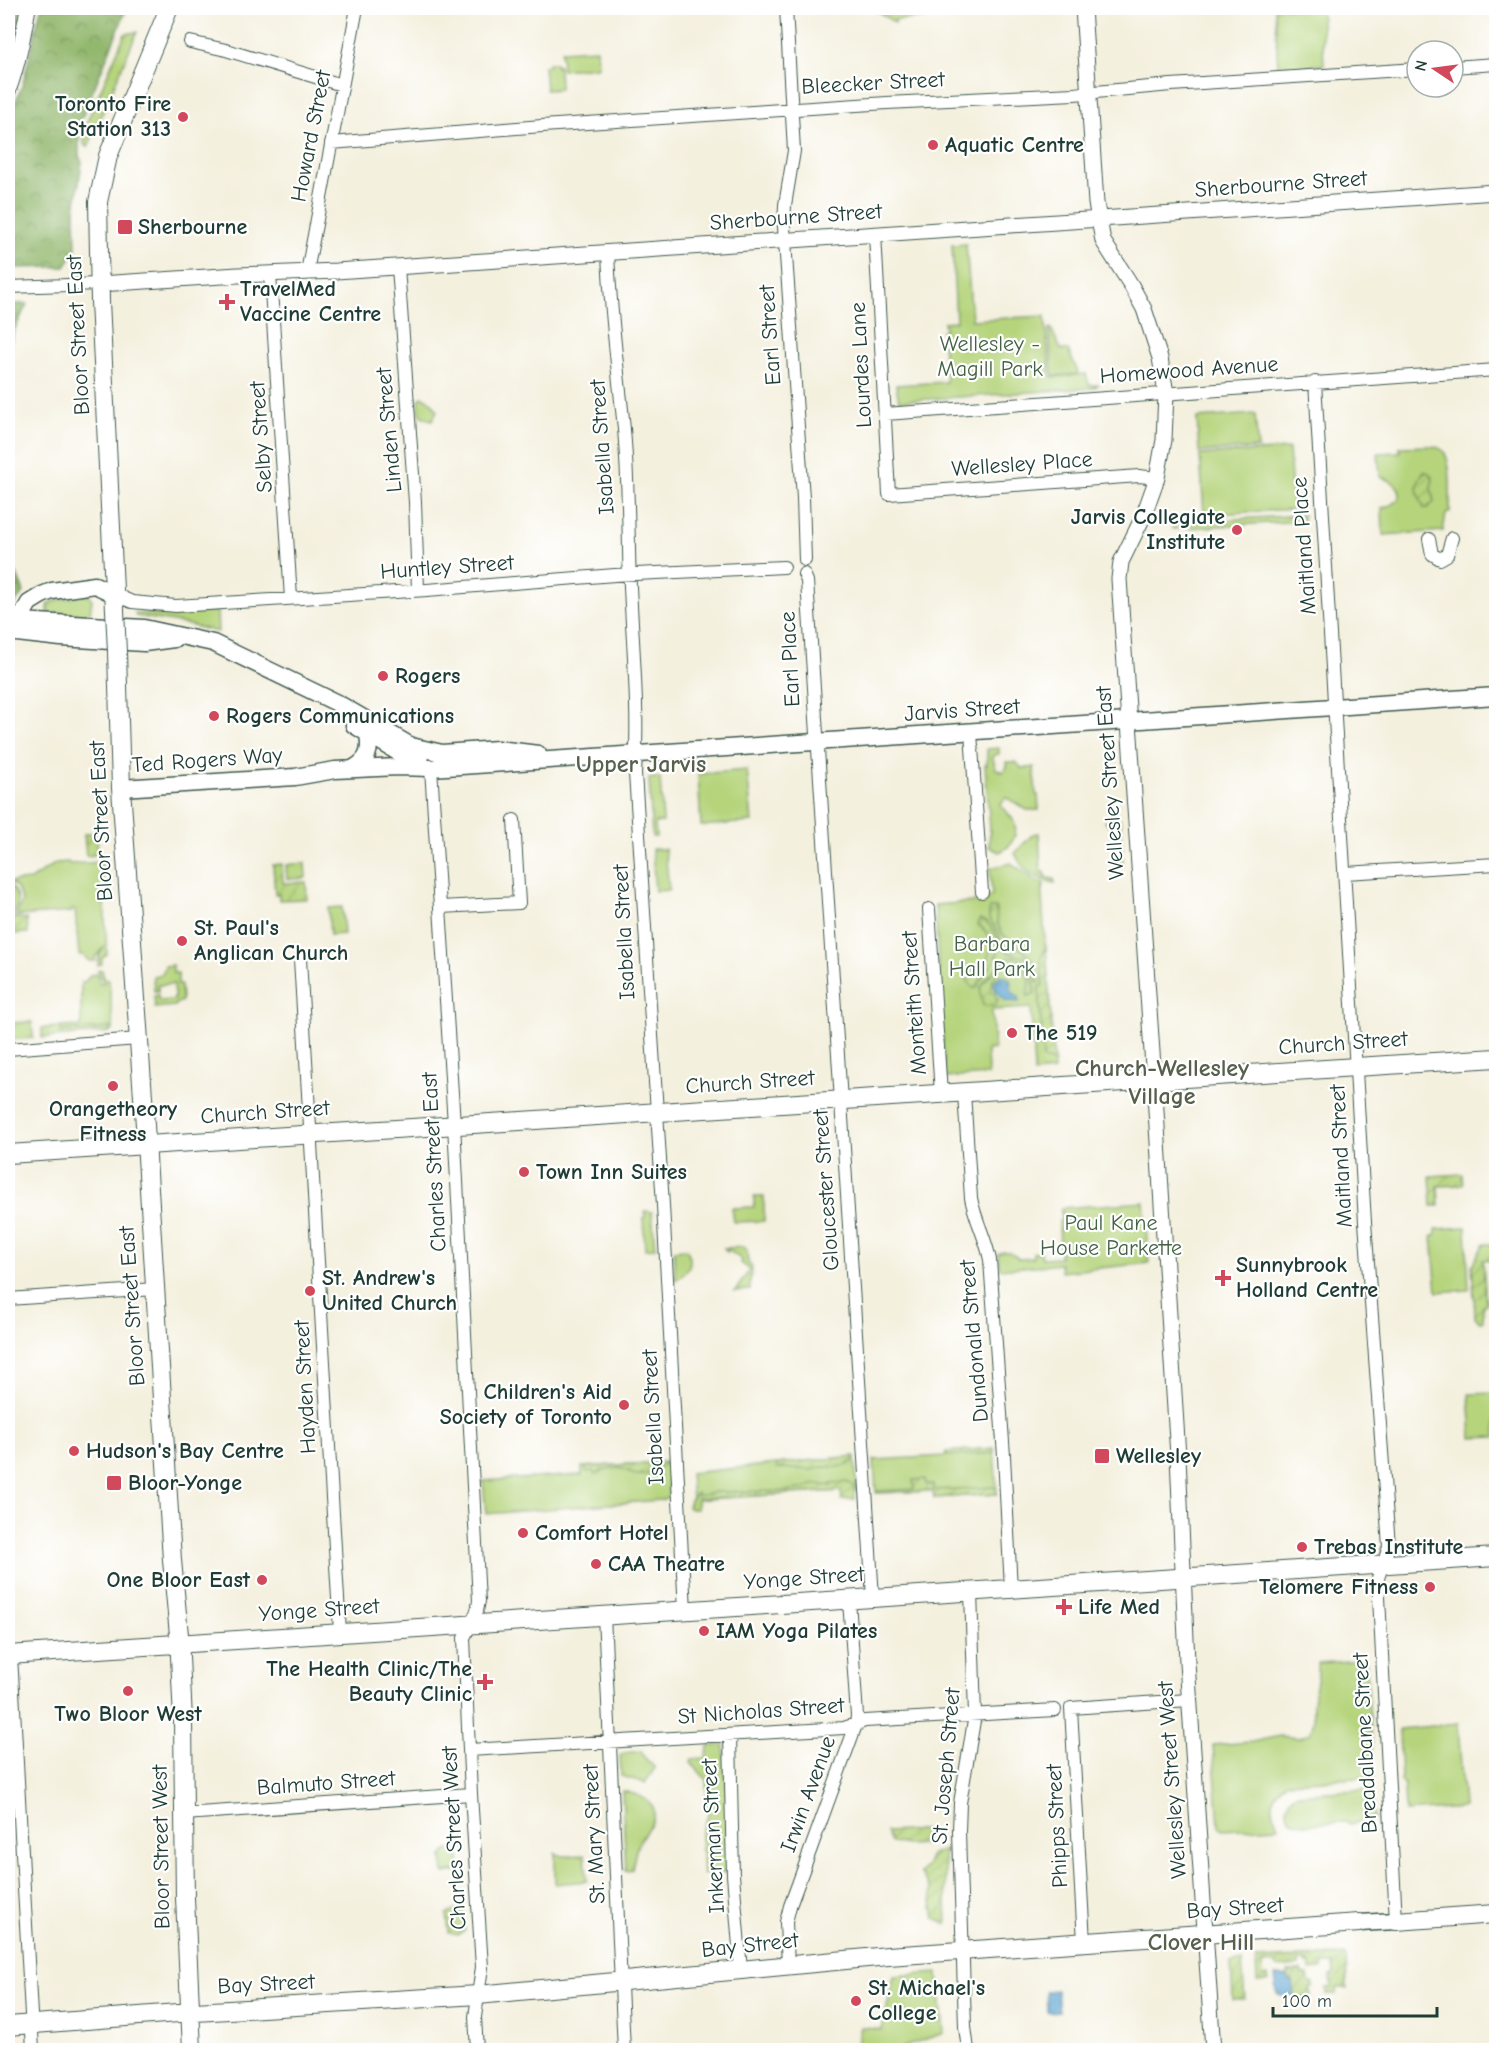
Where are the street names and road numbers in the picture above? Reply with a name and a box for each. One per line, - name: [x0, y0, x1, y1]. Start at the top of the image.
- street label: Bleecker Street: [801, 66, 946, 100]
- street label: Howard Street: [285, 67, 337, 204]
- street label: Sherbourne Street: [1194, 165, 1369, 203]
- street label: Sherbourne Street: [709, 198, 884, 236]
- street label: Bloor Street East: [61, 254, 95, 416]
- street label: Earl Street: [753, 283, 786, 386]
- street label: Lourdes Lane: [845, 301, 877, 429]
- street label: Homewood Avenue: [1099, 351, 1279, 389]
- street label: Linden Street: [371, 366, 407, 494]
- street label: Isabella Street: [584, 378, 620, 515]
- street label: Selby Street: [244, 380, 278, 494]
- street label: Wellesley Place: [950, 446, 1094, 482]
- street label: Maitland Place: [1286, 476, 1322, 616]
- street label: Huntley Street: [379, 549, 515, 585]
- street label: Earl Place: [775, 611, 805, 707]
- street label: Wellesley Street East: [1090, 685, 1130, 881]
- street label: Jarvis Street: [903, 693, 1021, 727]
- street label: Bloor Street East: [84, 740, 118, 902]
- street label: Ted Rogers Way: [131, 742, 283, 778]
- street label: Isabella Street: [607, 863, 641, 1000]
- street label: Monteith Street: [896, 929, 932, 1076]
- street label: Church Street: [1278, 1025, 1409, 1060]
- street label: Church Street: [685, 1064, 816, 1099]
- street label: Charles Street East: [416, 1071, 452, 1253]
- street label: Maitland Street: [1324, 1083, 1358, 1228]
- street label: Church Street: [200, 1094, 331, 1129]
- street label: Gloucester Street: [807, 1108, 845, 1272]
- street label: Bloor Street East: [113, 1224, 151, 1387]
- street label: Dundonald Street: [954, 1258, 994, 1423]
- street label: Hayden Street: [288, 1319, 321, 1455]
- street label: Isabella Street: [636, 1348, 670, 1485]
- street label: Yonge Street: [743, 1561, 866, 1595]
- street label: Yonge Street: [258, 1593, 381, 1627]
- street label: Breadalbane Street: [1347, 1651, 1383, 1834]
- street label: Wellesley Street West: [1152, 1680, 1192, 1880]
- street label: St. Joseph Street: [926, 1686, 966, 1845]
- street label: St Nicholas Street: [677, 1692, 846, 1730]
- street label: Irwin Avenue: [775, 1732, 841, 1856]
- street label: Charles Street West: [436, 1745, 472, 1931]
- street label: Inkerman Street: [696, 1757, 730, 1914]
- street label: St. Mary Street: [577, 1763, 611, 1905]
- street label: Phipps Street: [1041, 1763, 1073, 1889]
- street label: Bloor Street West: [147, 1764, 175, 1929]
- street label: Balmuto Street: [256, 1765, 397, 1801]
- street label: Bay Street: [1186, 1892, 1285, 1924]
- street label: Bay Street: [700, 1927, 800, 1963]
- street label: Bay Street: [217, 1968, 316, 2000]

